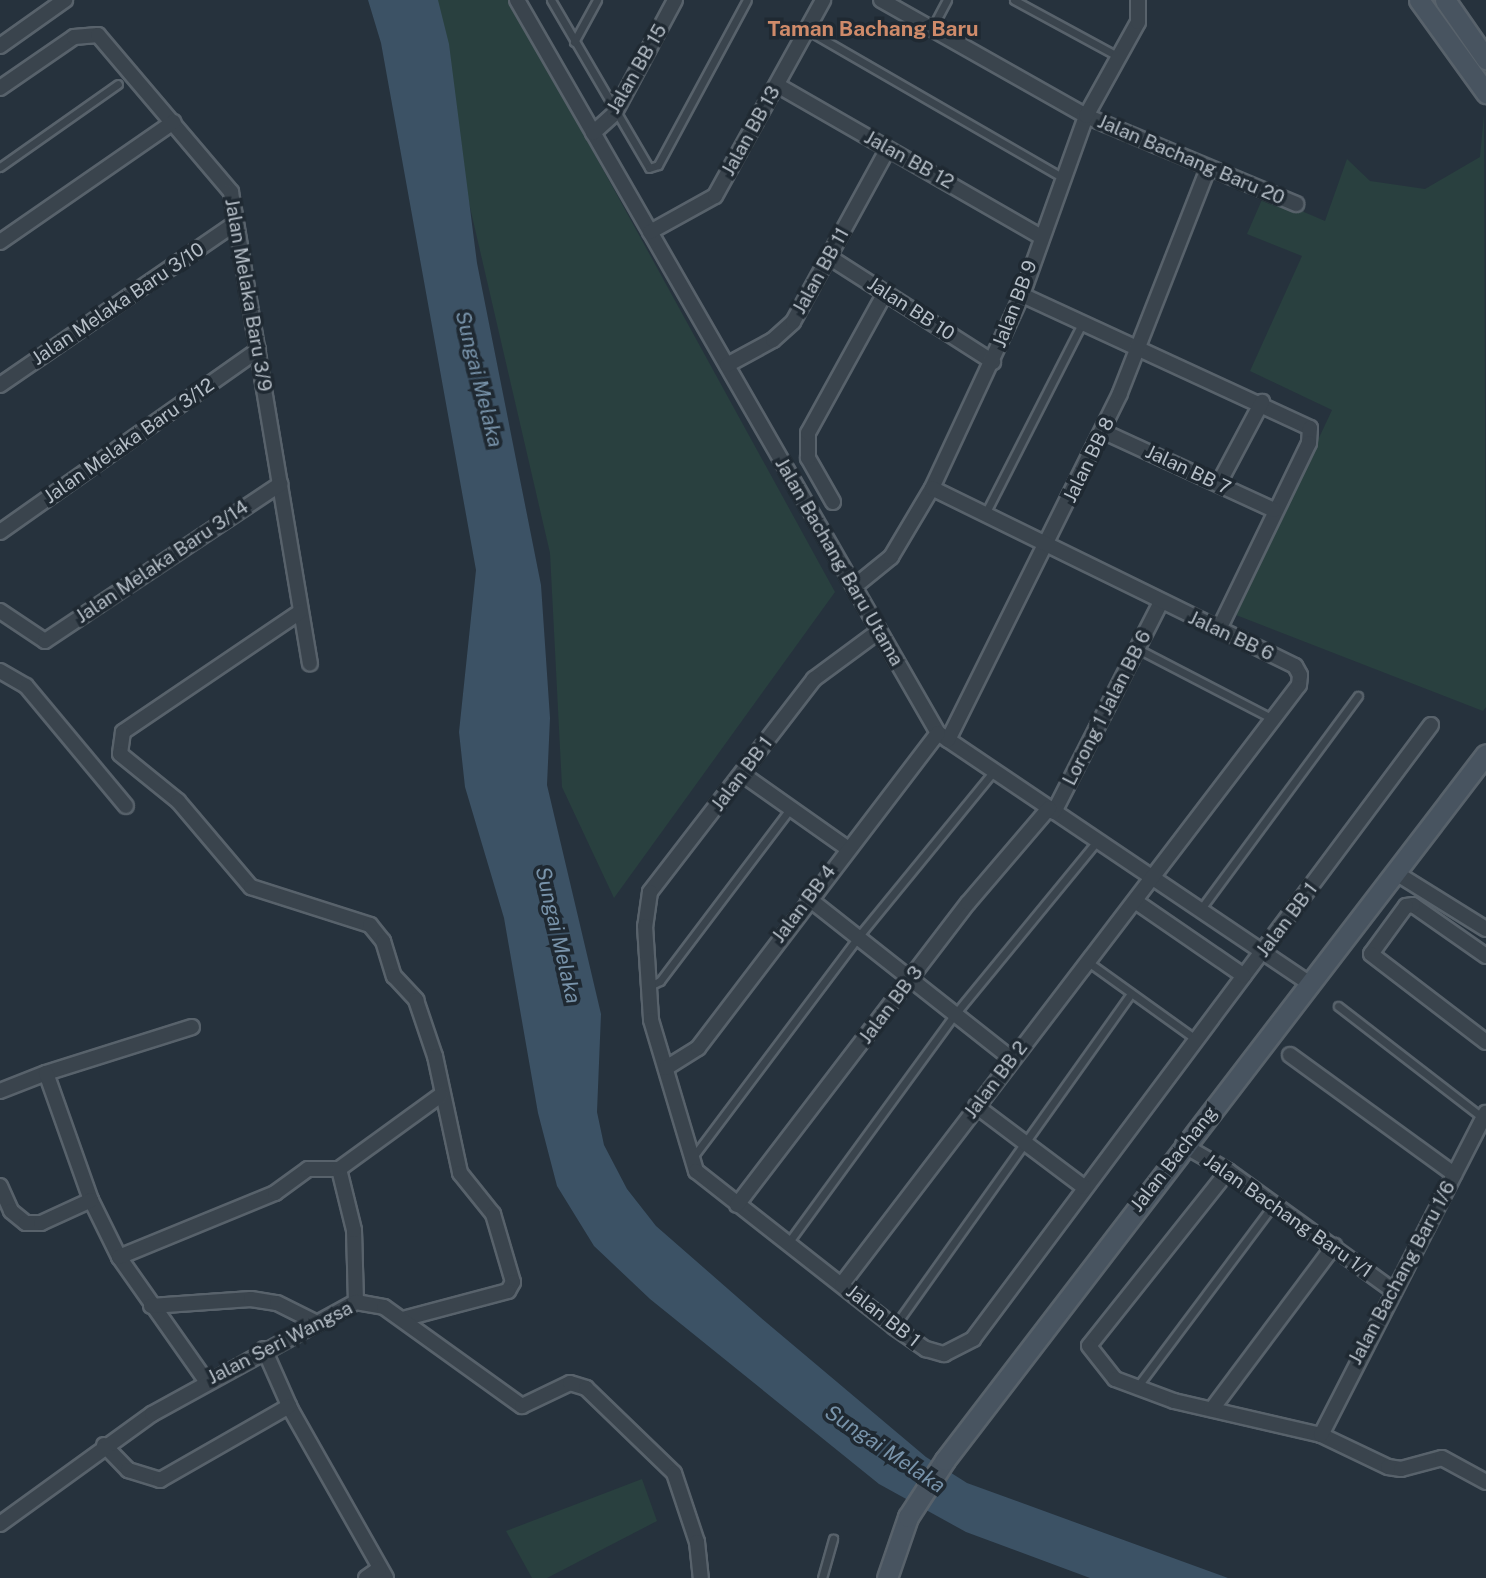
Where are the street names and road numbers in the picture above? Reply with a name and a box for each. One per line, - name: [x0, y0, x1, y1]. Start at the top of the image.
- street label: Jalan BB 15: [602, 20, 672, 118]
- street label: Jalan BB 13: [717, 82, 785, 180]
- street label: Jalan Bachang Baru 20: [1094, 110, 1288, 210]
- street label: Jalan BB 12: [860, 126, 958, 194]
- street label: Jalan Melaka Baru 3/9: [220, 197, 276, 393]
- street label: Jalan BB 11: [788, 224, 854, 318]
- street label: Jalan Melaka Baru 3/10: [27, 238, 209, 370]
- street label: Jalan BB 9: [988, 257, 1042, 351]
- street label: Jalan BB 10: [863, 272, 959, 346]
- street label: Jalan Melaka Baru 3/12: [39, 373, 219, 509]
- street label: Jalan BB 8: [1059, 414, 1119, 506]
- street label: Jalan BB 7: [1142, 440, 1234, 500]
- street label: Jalan Bachang Baru Utama: [770, 454, 908, 670]
- street label: Jalan Melaka Baru 3/14: [71, 496, 253, 628]
- street label: Jalan BB 6: [1185, 606, 1277, 666]
- street label: Lorong 1 Jalan BB 6: [1058, 627, 1156, 789]
- street label: Jalan BB 1: [707, 732, 777, 816]
- street label: Jalan BB 4: [767, 860, 841, 948]
- street label: Jalan BB 1: [1252, 878, 1322, 962]
- street label: Jalan BB 3: [854, 961, 928, 1049]
- street label: Jalan BB 2: [959, 1037, 1033, 1123]
- street label: Jalan Bachang: [1126, 1102, 1222, 1216]
- street label: Jalan Bachang Baru 1/1: [1199, 1149, 1377, 1283]
- street label: Jalan Bachang Baru 1/6: [1344, 1177, 1460, 1369]
- street label: Jalan BB 1: [841, 1280, 925, 1352]
- street label: Jalan Seri Wangsa: [203, 1296, 357, 1390]

